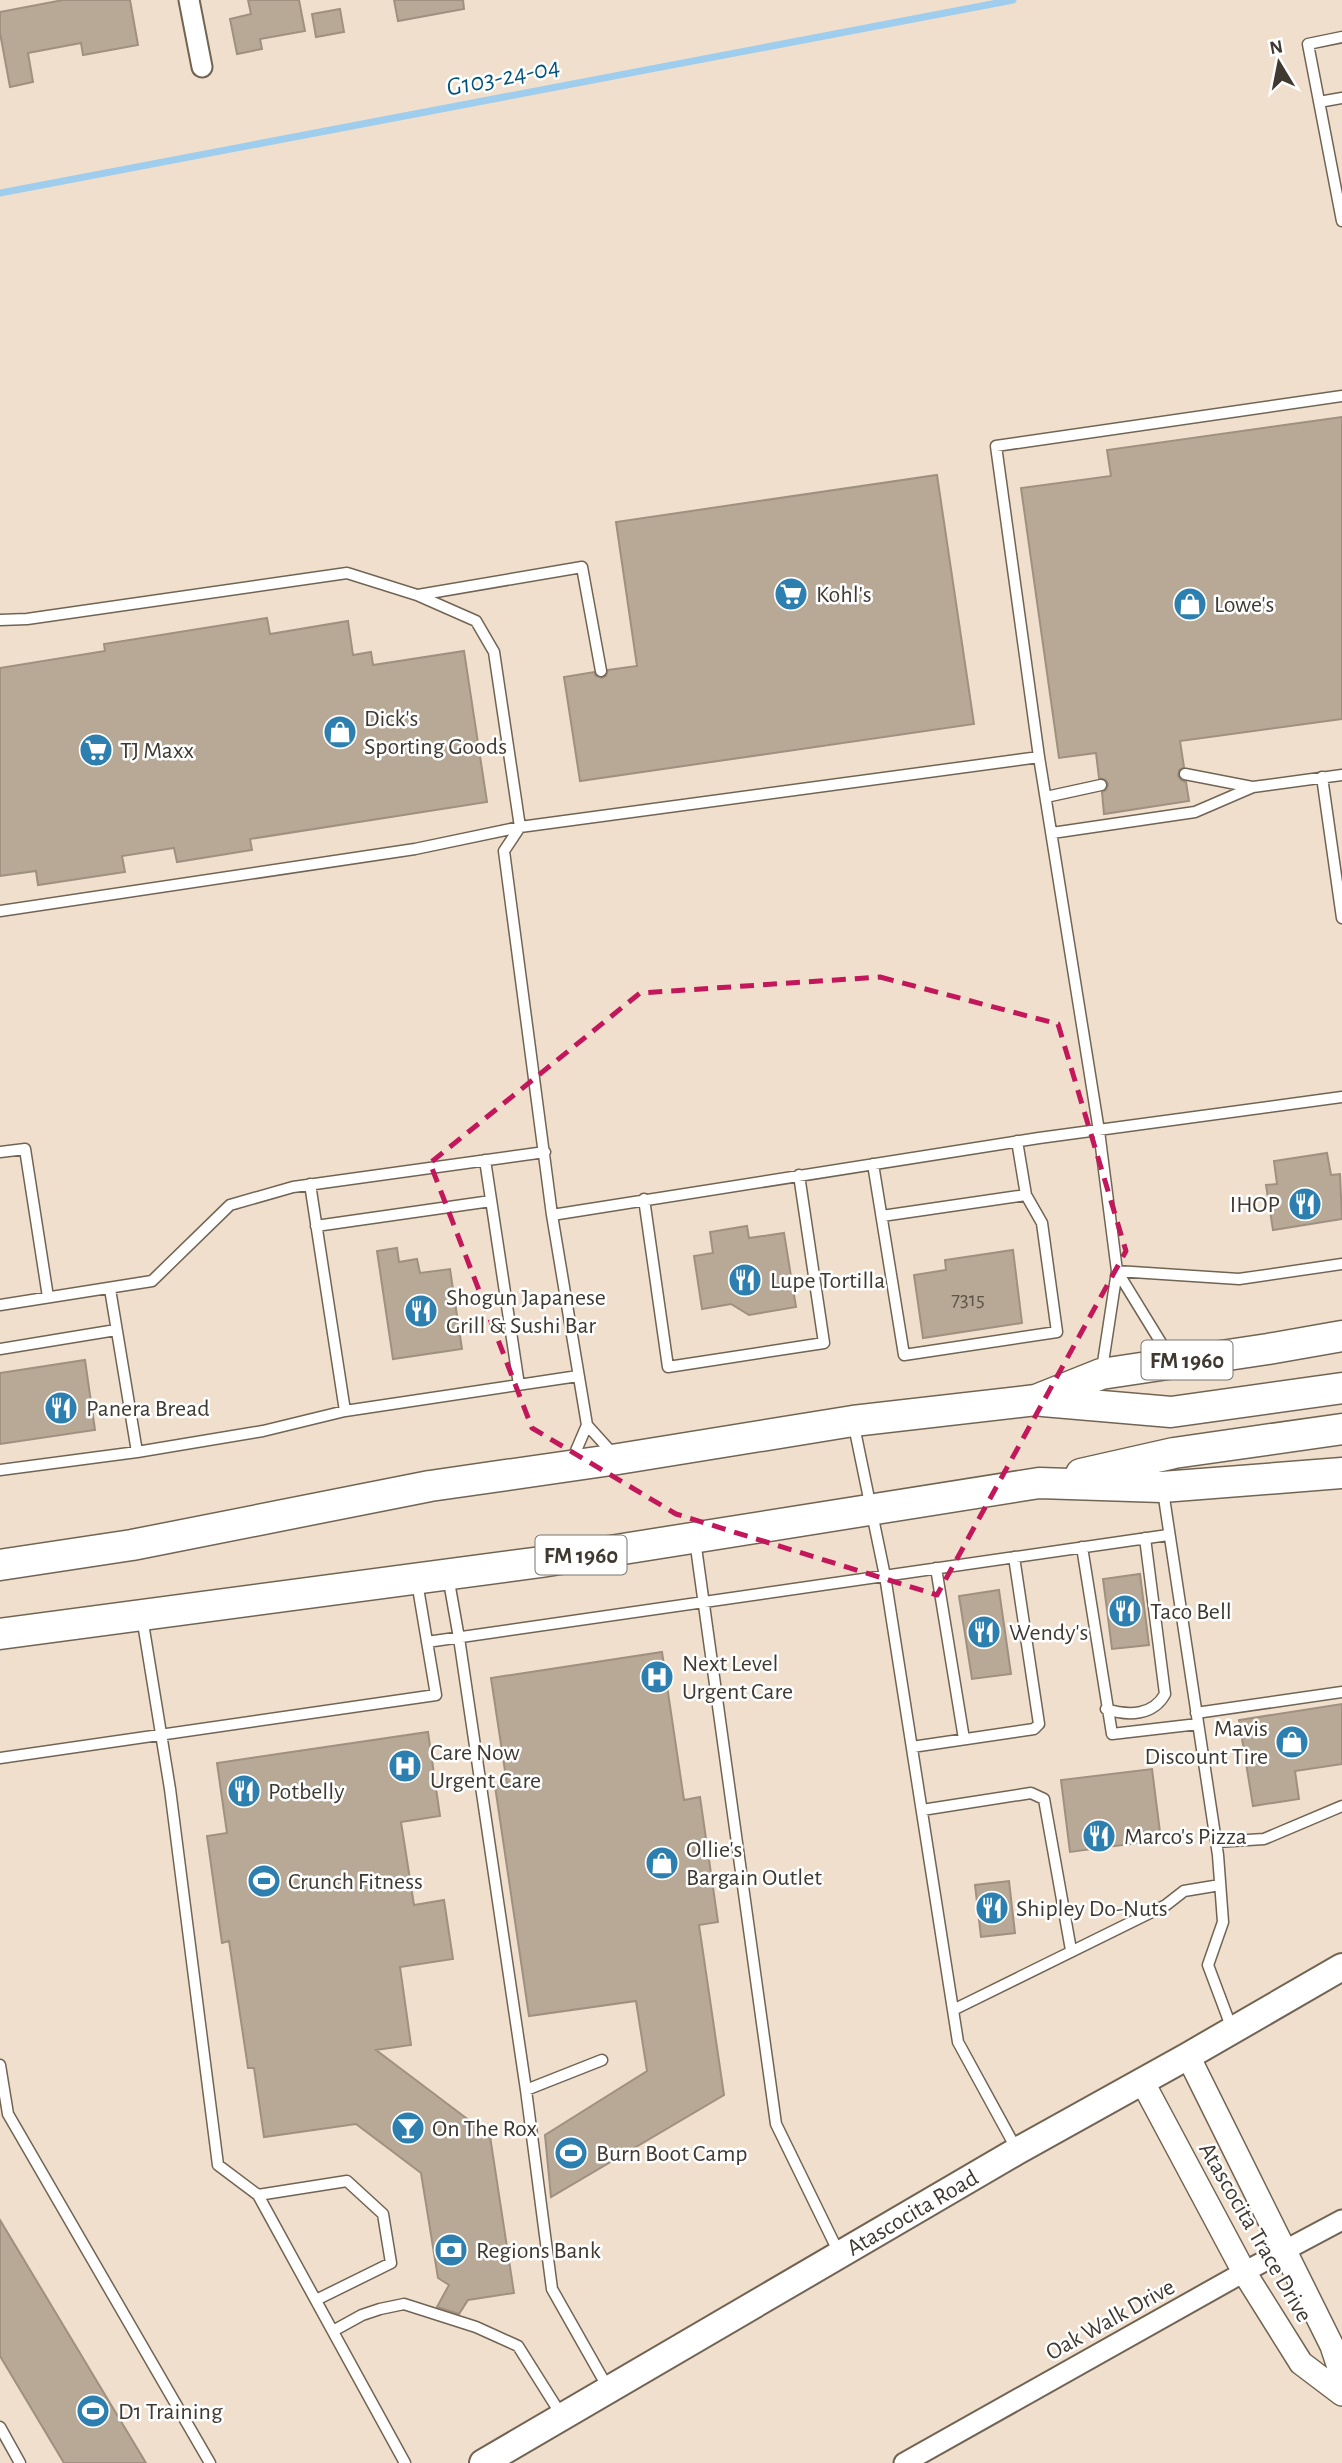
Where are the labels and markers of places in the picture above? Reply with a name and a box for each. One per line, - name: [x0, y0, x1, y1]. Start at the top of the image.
- supermarket icon: Kohl's: [772, 575, 810, 613]
- place label: Kohl's: [816, 583, 872, 607]
- shop icon: Lowe's: [1171, 585, 1209, 623]
- place label: Lowe's: [1214, 593, 1274, 617]
- place label: Dick's Sporting Goods: [364, 707, 507, 759]
- shop icon: Dick's Sporting Goods: [321, 713, 359, 751]
- supermarket icon: TJ Maxx: [77, 731, 115, 769]
- place label: TJ Maxx: [120, 739, 194, 763]
- restaurant icon: IHOP: [1286, 1185, 1324, 1223]
- place label: IHOP: [1230, 1193, 1280, 1217]
- restaurant icon: Lupe Tortilla: [726, 1261, 764, 1299]
- place label: Lupe Tortilla: [770, 1269, 885, 1293]
- place label: Shogun Japanese Grill & Sushi Bar: [446, 1286, 606, 1338]
- restaurant icon: Shogun Japanese Grill & Sushi Bar: [402, 1292, 440, 1330]
- restaurant icon: Panera Bread: [42, 1389, 80, 1427]
- place label: Panera Bread: [86, 1397, 210, 1421]
- restaurant icon: Taco Bell: [1106, 1592, 1144, 1630]
- place label: Taco Bell: [1150, 1600, 1232, 1624]
- restaurant icon: Wendy's: [965, 1613, 1003, 1651]
- place label: Wendy's: [1009, 1621, 1088, 1645]
- place label: Next Level Urgent Care: [682, 1652, 793, 1704]
- hospital icon: Next Level Urgent Care: [638, 1658, 676, 1696]
- place label: Mavis Discount Tire: [1144, 1717, 1268, 1769]
- shop icon: Mavis Discount Tire: [1273, 1723, 1311, 1761]
- place label: Care Now Urgent Care: [430, 1741, 541, 1793]
- hospital icon: Care Now Urgent Care: [386, 1747, 424, 1785]
- restaurant icon: Potbelly: [225, 1772, 263, 1810]
- place label: Potbelly: [268, 1780, 344, 1804]
- restaurant icon: Marco's Pizza: [1080, 1817, 1118, 1855]
- place label: Marco's Pizza: [1124, 1825, 1247, 1849]
- place label: Ollie's Bargain Outlet: [686, 1838, 822, 1890]
- shop icon: Ollie's Bargain Outlet: [643, 1844, 681, 1882]
- sports icon: Crunch Fitness: [245, 1862, 283, 1900]
- place label: Crunch Fitness: [288, 1870, 423, 1894]
- restaurant icon: Shipley Do-Nuts: [973, 1889, 1011, 1927]
- place label: Shipley Do-Nuts: [1016, 1897, 1168, 1921]
- bar icon: On The Rox: [389, 2109, 427, 2147]
- place label: On The Rox: [432, 2117, 537, 2141]
- sports icon: Burn Boot Camp: [552, 2134, 590, 2172]
- place label: Burn Boot Camp: [596, 2142, 748, 2166]
- bank icon: Regions Bank: [432, 2231, 470, 2269]
- place label: Regions Bank: [476, 2239, 601, 2263]
- sports icon: D1 Training: [74, 2392, 112, 2430]
- place label: D1 Training: [118, 2400, 223, 2424]

